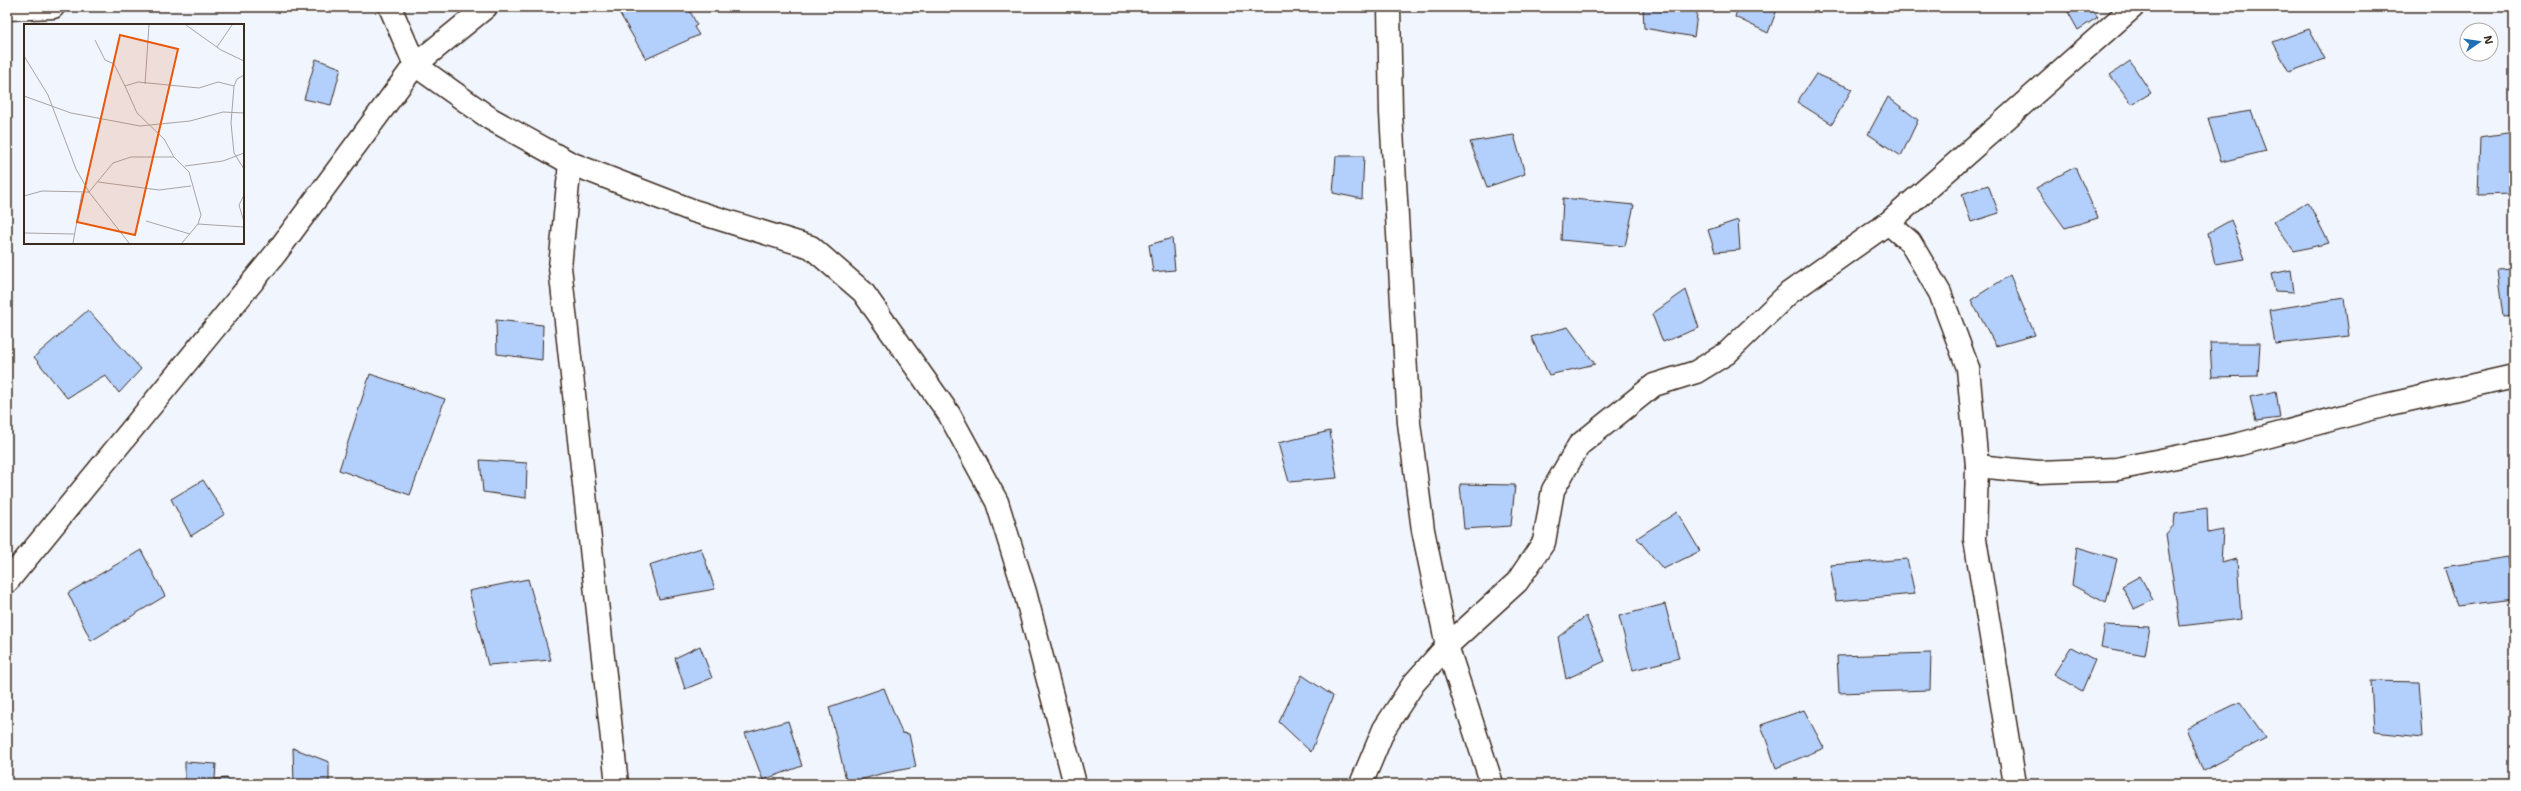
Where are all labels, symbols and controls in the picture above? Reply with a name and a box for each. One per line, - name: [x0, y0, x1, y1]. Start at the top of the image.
- north arrow: [2459, 22, 2499, 62]
- inset map: [24, 24, 244, 244]
- text: N: [2480, 34, 2497, 46]

